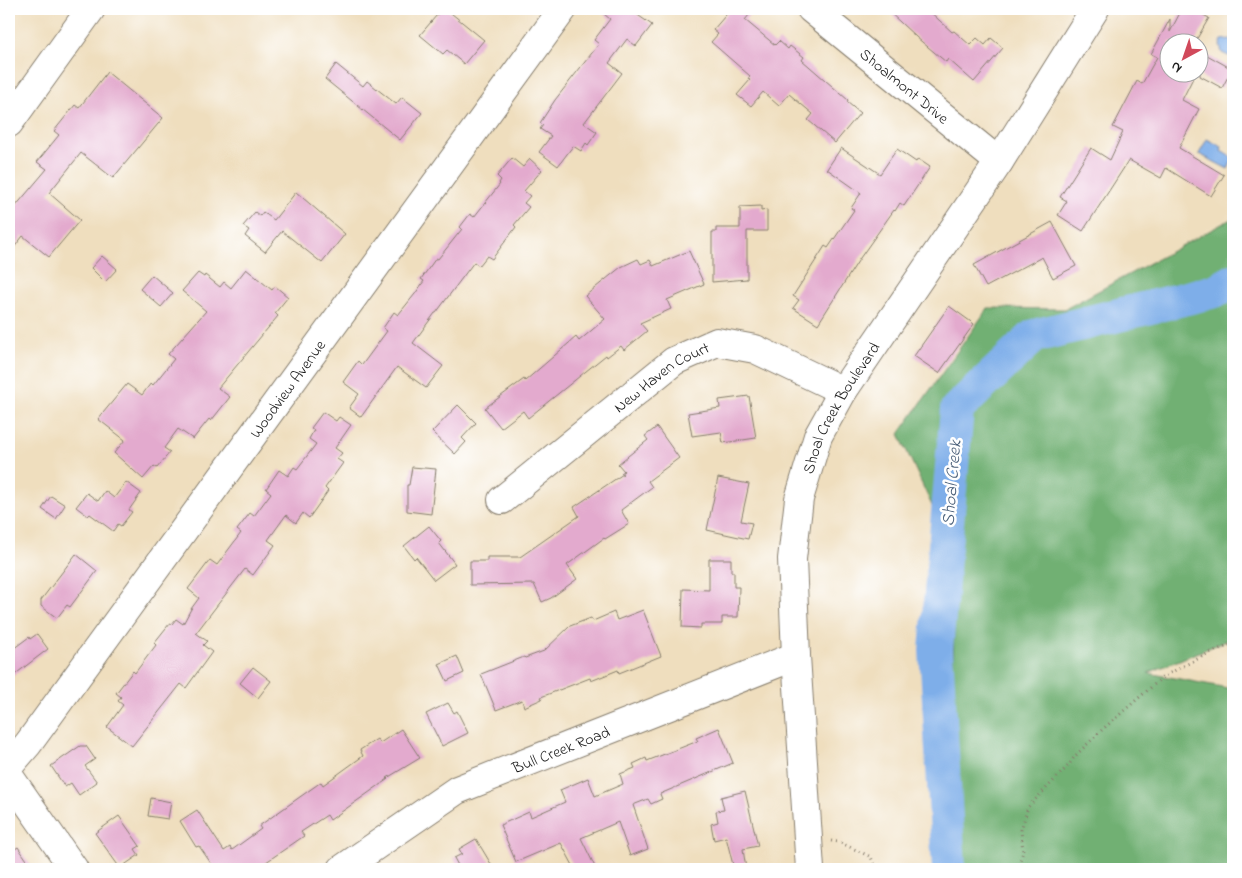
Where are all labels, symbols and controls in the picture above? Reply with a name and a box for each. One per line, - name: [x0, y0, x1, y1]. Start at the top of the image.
- north arrow: [1160, 32, 1210, 82]
- street label: Shoalmont Drive: [854, 43, 954, 131]
- text: N: [1166, 56, 1187, 78]
- street label: Woodview Avenue: [244, 335, 333, 444]
- street label: New Haven Court: [609, 337, 714, 419]
- street label: Shoal Creek Boulevard: [797, 338, 887, 477]
- water label: Shoal Creek: [936, 438, 970, 527]
- street label: Bull Creek Road: [508, 721, 614, 781]

